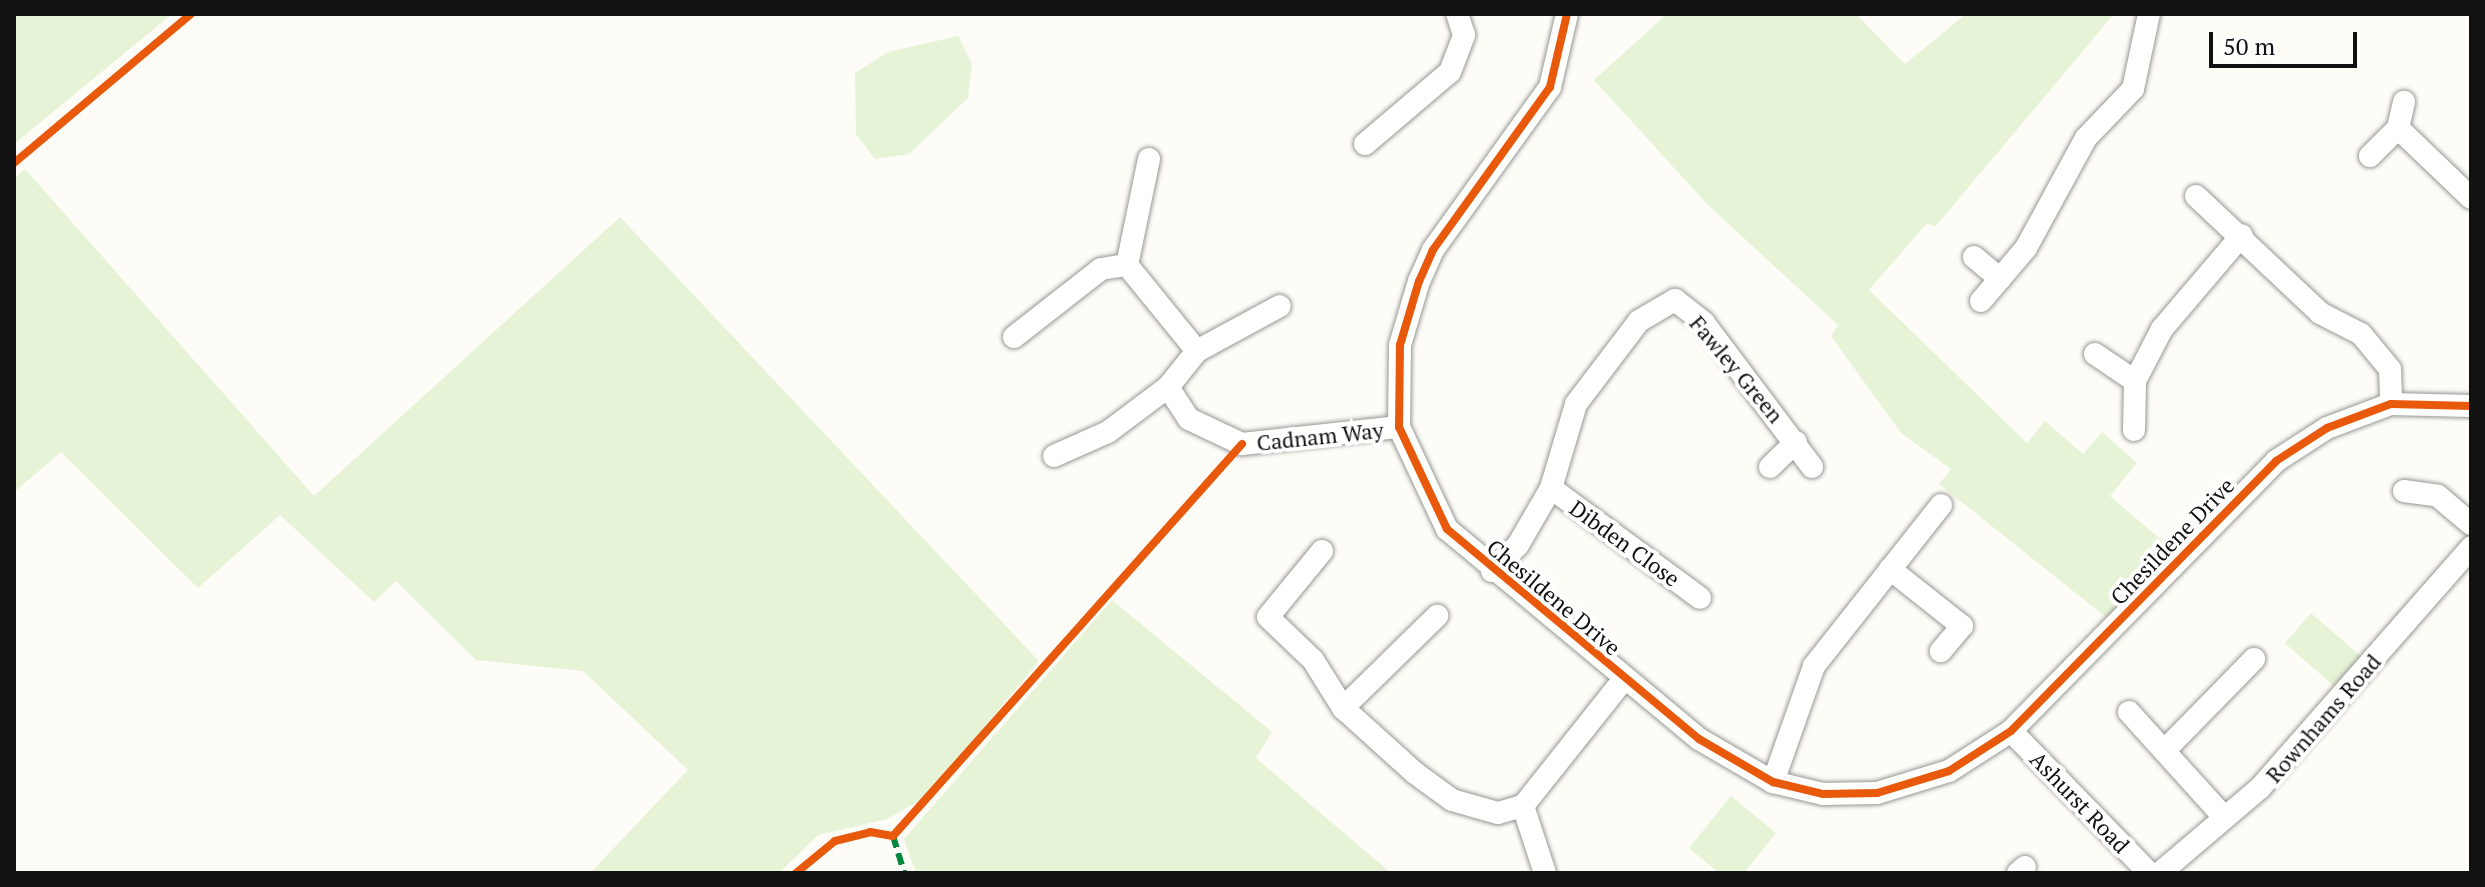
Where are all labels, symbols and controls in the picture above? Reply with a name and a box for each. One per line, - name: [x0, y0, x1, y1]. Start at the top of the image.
- scale bar: [2213, 16, 2361, 66]
- text: 50 m: [2223, 30, 2275, 62]
- street label: Fawley Green: [1685, 310, 1789, 428]
- street label: Cadnam Way: [1255, 416, 1385, 456]
- street label: Chesildene Drive: [2105, 472, 2239, 610]
- street label: Dibden Close: [1565, 494, 1685, 592]
- street label: Chesildene Drive: [1482, 533, 1626, 661]
- street label: Rownhams Road: [2260, 648, 2386, 788]
- street label: Ashurst Road: [2025, 746, 2135, 858]

